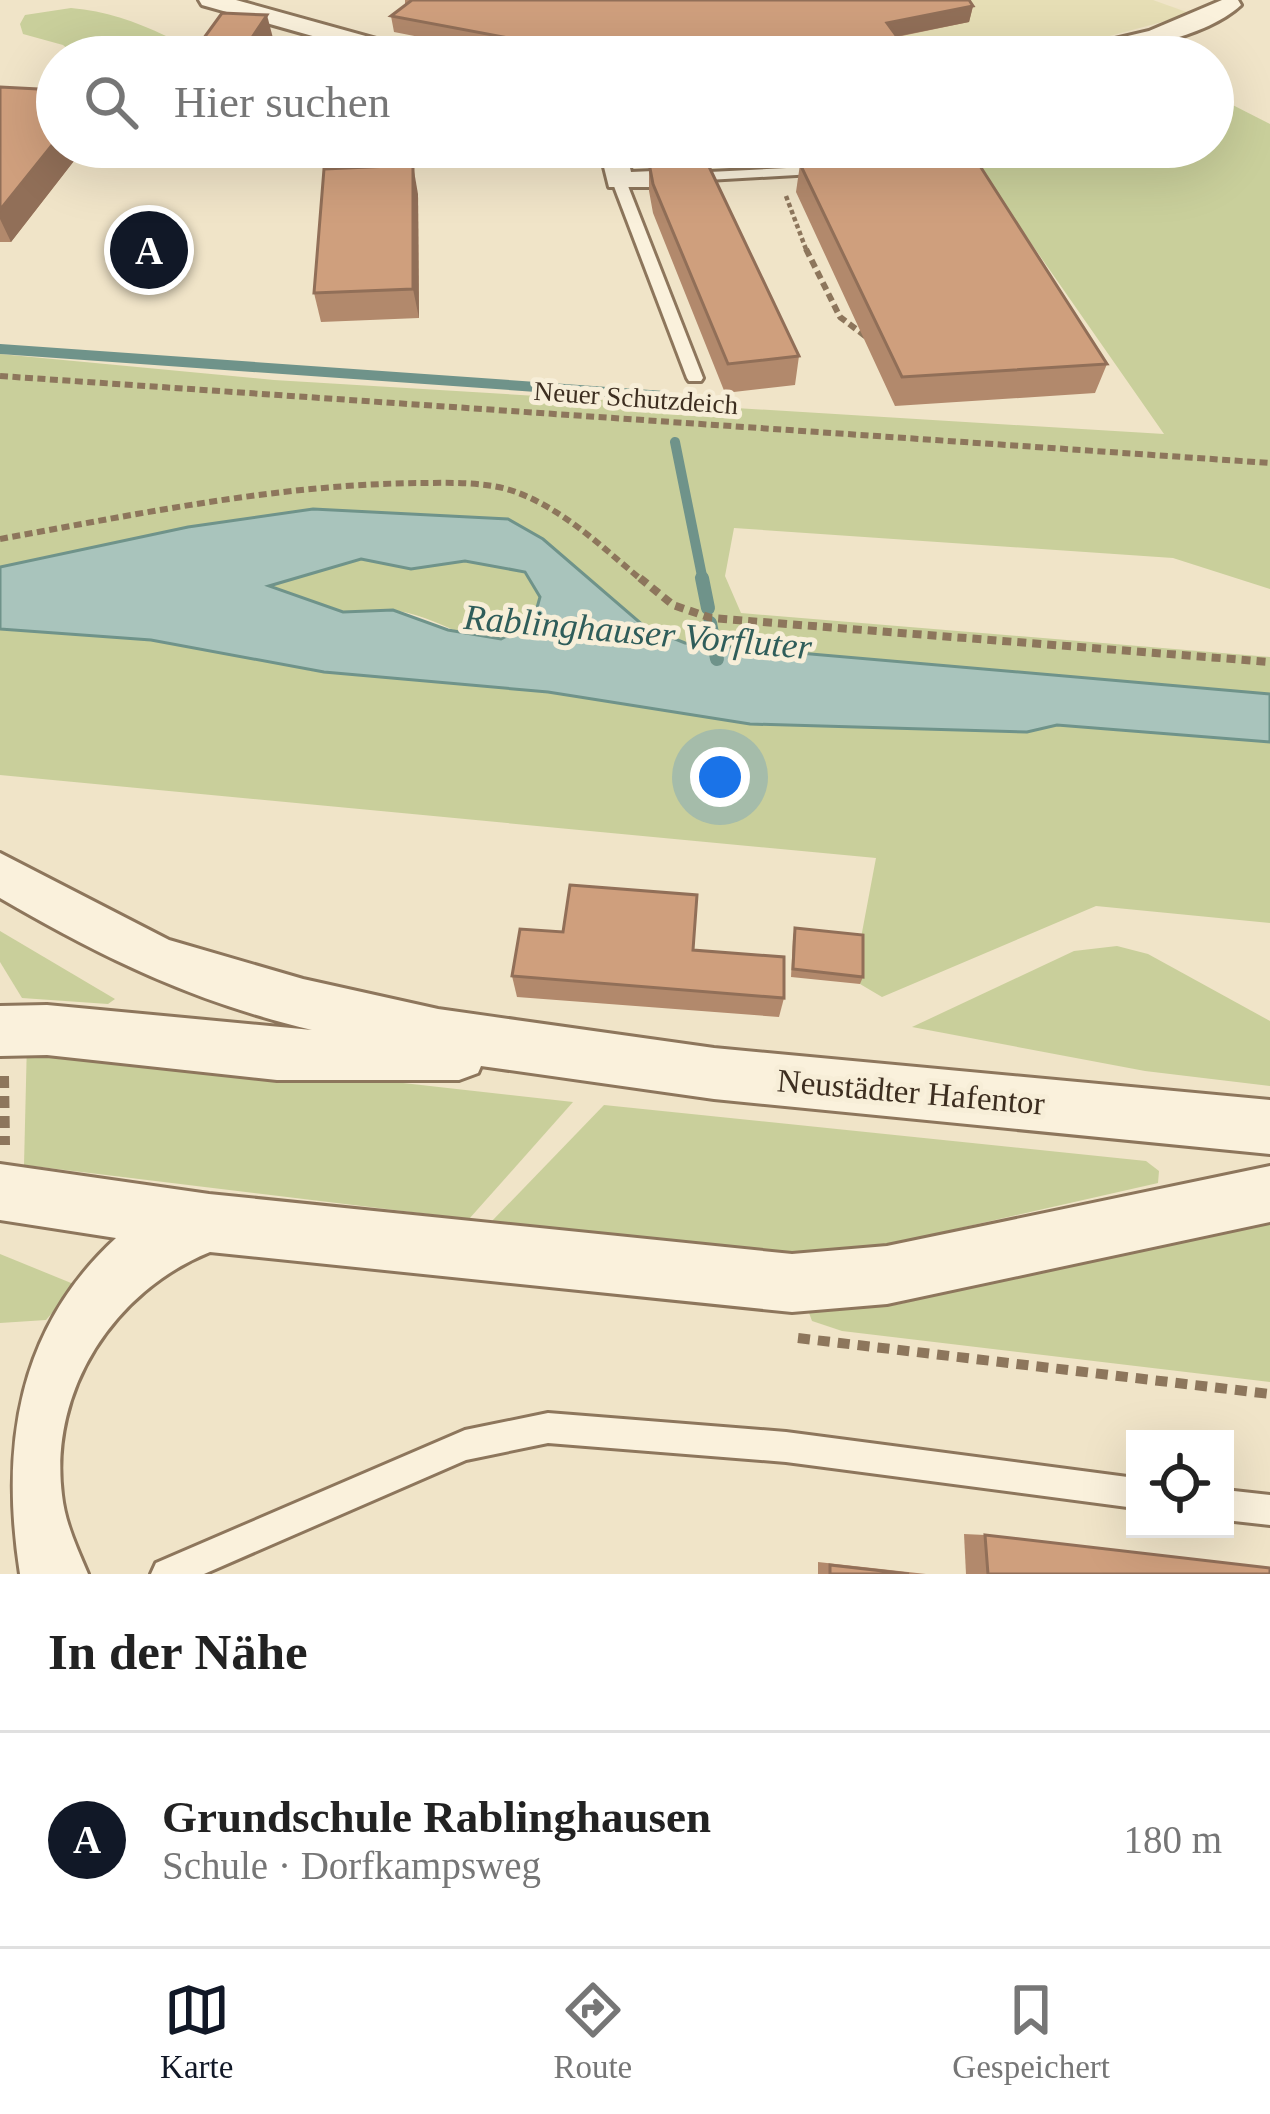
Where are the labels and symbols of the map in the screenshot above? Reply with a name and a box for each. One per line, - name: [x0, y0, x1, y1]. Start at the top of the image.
- pin: A: [110, 205, 188, 295]
- street label: Neuer Schutzdeich: [533, 376, 740, 420]
- water label: Rablinghauser Vorfluter: [461, 597, 814, 667]
- your location: [690, 747, 750, 807]
- street label: Neustädter Hafentor: [776, 1062, 1046, 1122]

